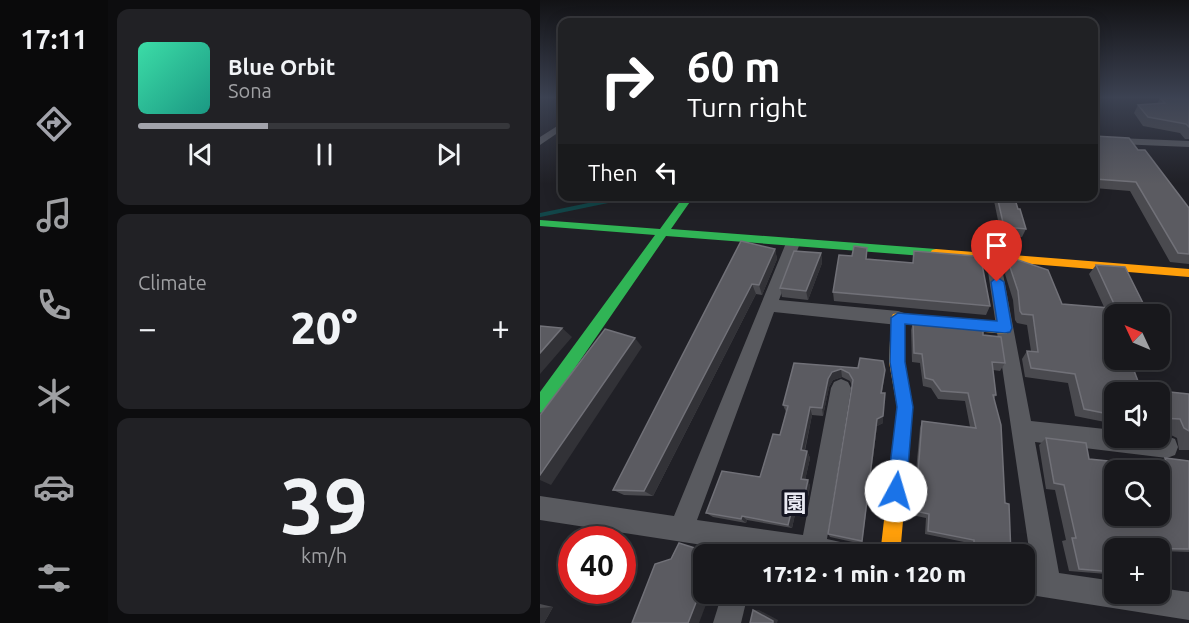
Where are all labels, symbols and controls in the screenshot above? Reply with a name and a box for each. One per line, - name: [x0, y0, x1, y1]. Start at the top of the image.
- text: 17:11: [20, 24, 88, 54]
- icon: right: [588, 42, 666, 120]
- text: 60 m: [687, 43, 781, 90]
- text: Blue Orbit: [228, 54, 335, 79]
- text: Sona: [228, 79, 272, 102]
- text: Turn right: [687, 92, 807, 122]
- icon: directions: [33, 103, 75, 145]
- icon: previous: [184, 138, 217, 171]
- icon: pause: [308, 138, 341, 171]
- icon: next: [432, 138, 465, 171]
- icon: left: [650, 156, 683, 189]
- text: Then: [588, 160, 638, 185]
- icon: music: [33, 194, 75, 236]
- pin: [971, 220, 1022, 282]
- icon: arrive: [980, 229, 1013, 262]
- text: Climate: [138, 271, 207, 294]
- icon: phone: [33, 284, 75, 326]
- text: 20°: [290, 302, 358, 353]
- north arrow: [1104, 304, 1170, 370]
- map controls: [1104, 304, 1170, 604]
- text: −: [138, 309, 157, 346]
- text: +: [491, 309, 510, 346]
- icon: climate: [33, 375, 75, 417]
- button: sound: [1104, 382, 1170, 448]
- position arrow: [864, 459, 928, 523]
- button: search: [1104, 460, 1170, 526]
- text: 39: [280, 461, 368, 549]
- icon: car: [33, 466, 75, 508]
- district label: 園: [783, 490, 807, 517]
- speed limit sign: 40: [558, 526, 636, 604]
- button: +: [1104, 538, 1170, 604]
- text: km/h: [301, 544, 347, 567]
- icon: filters: [33, 557, 75, 599]
- text: 17:12 · 1 min · 120 m: [762, 561, 966, 586]

